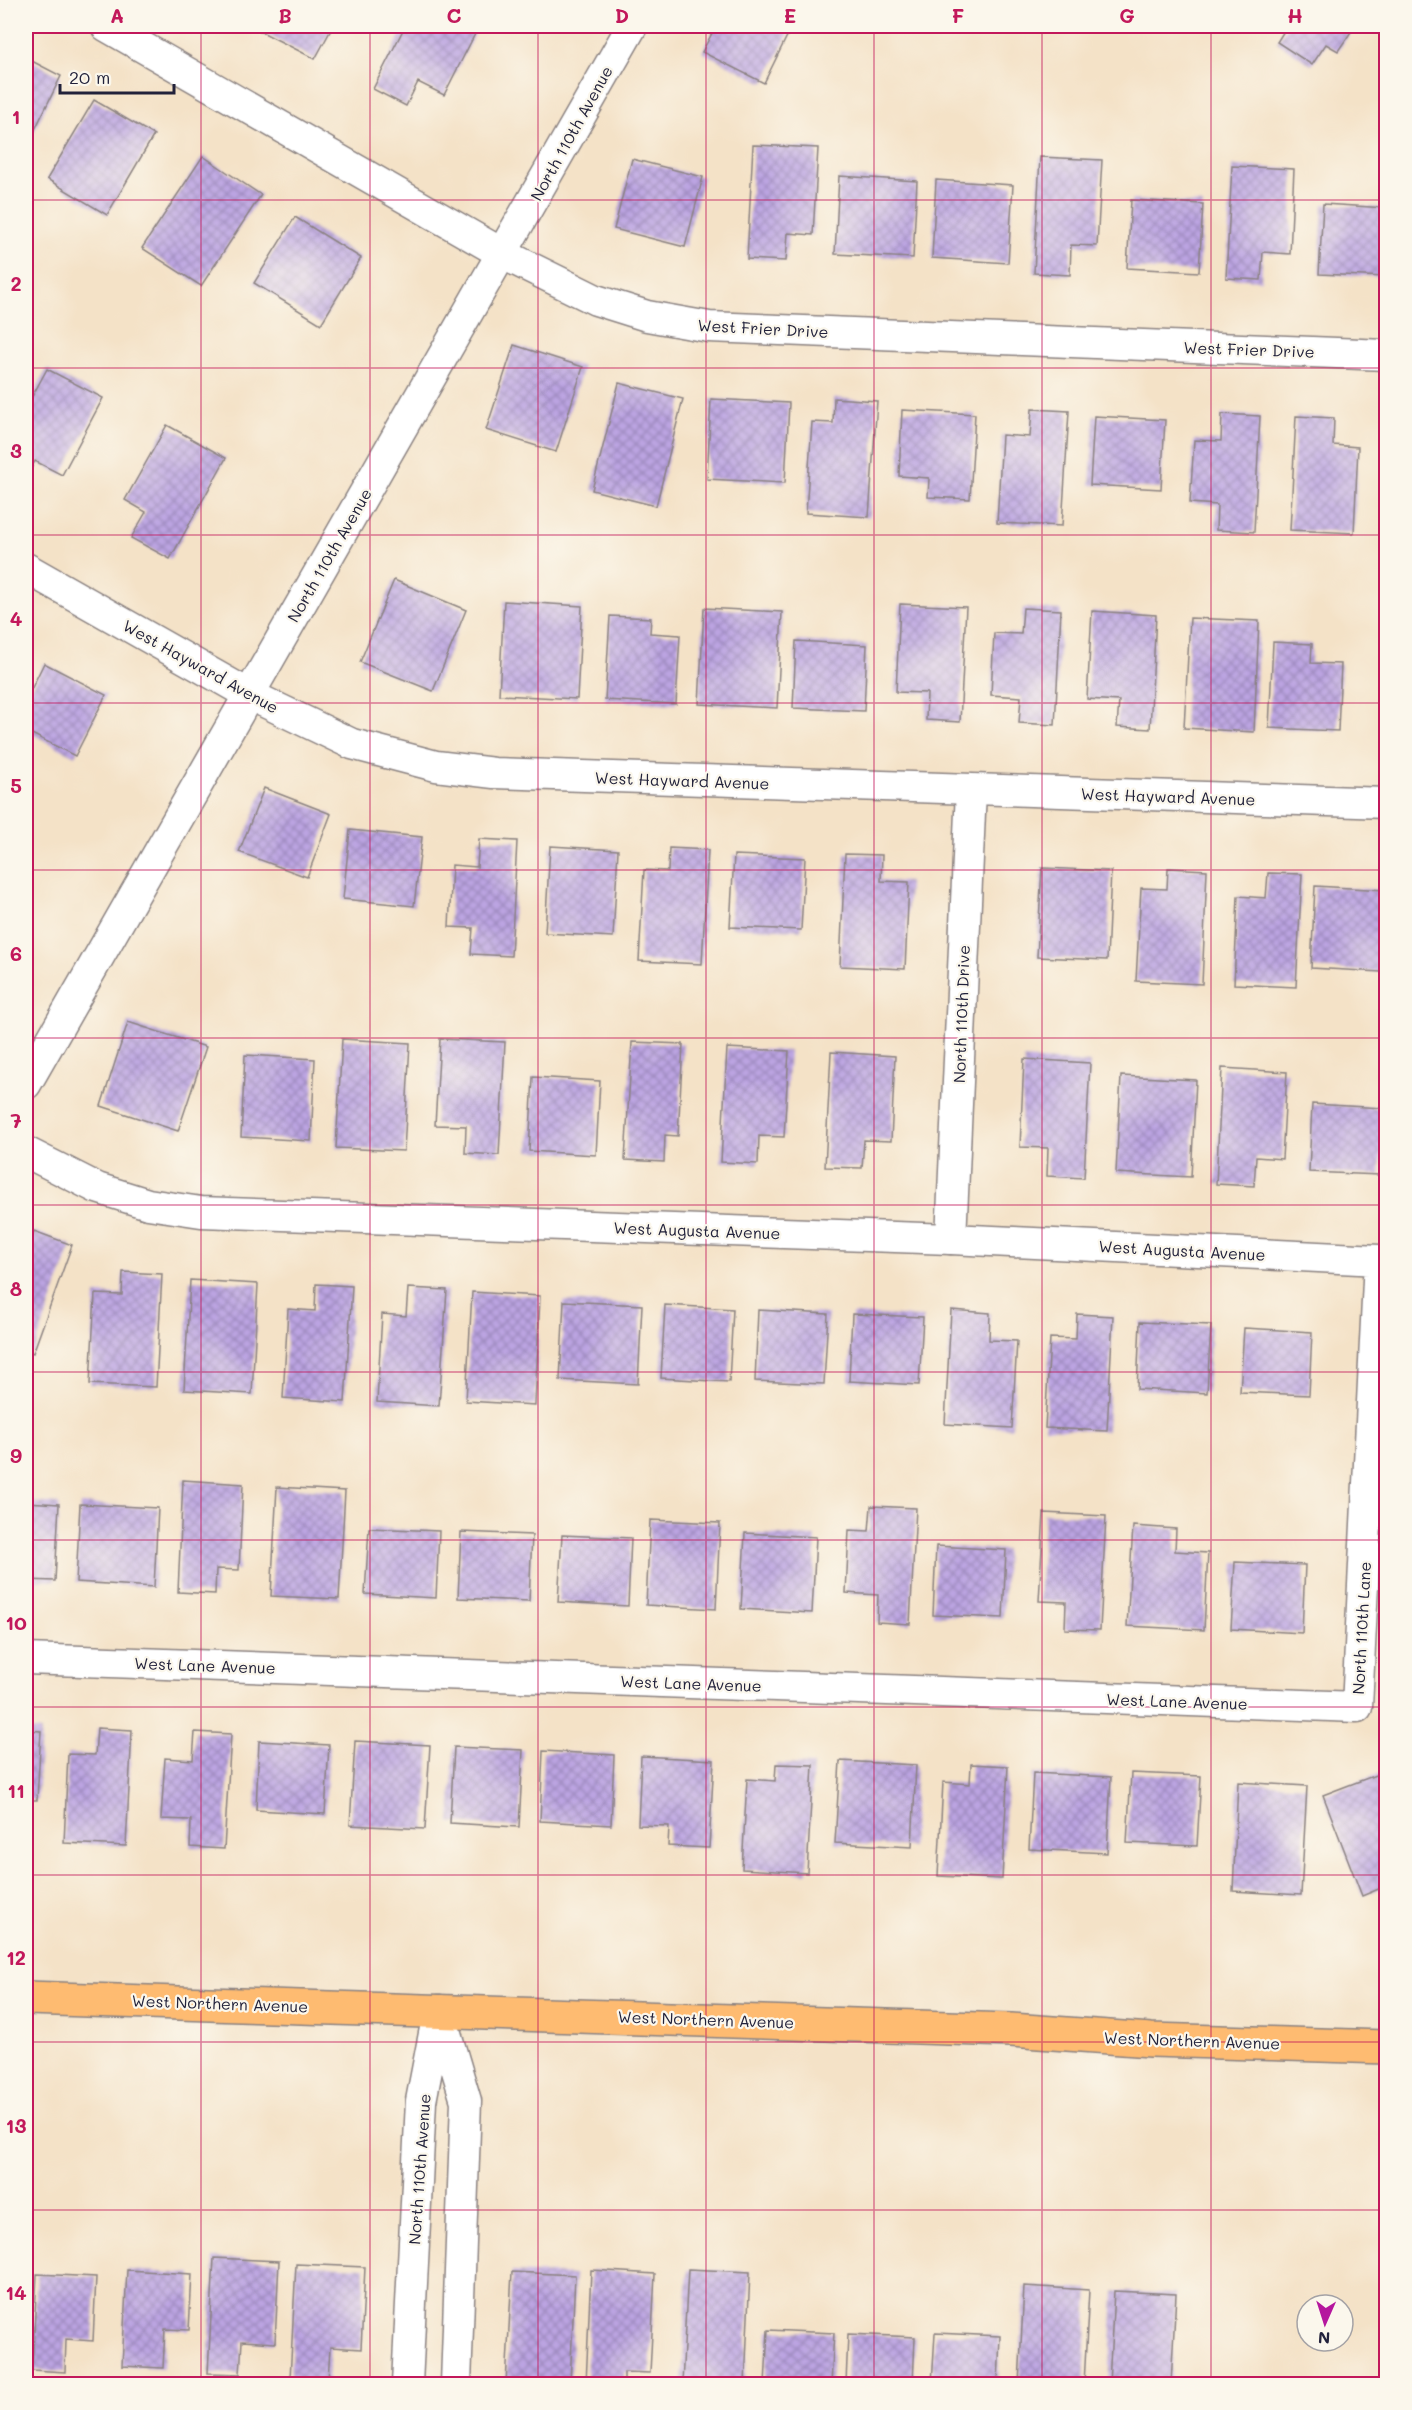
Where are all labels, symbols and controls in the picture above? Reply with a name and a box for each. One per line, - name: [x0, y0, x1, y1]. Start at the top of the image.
- text: A: [110, 2, 124, 28]
- text: B: [278, 2, 292, 28]
- text: C: [447, 2, 462, 28]
- text: D: [615, 2, 629, 28]
- text: E: [784, 2, 796, 28]
- text: F: [952, 2, 965, 28]
- text: G: [1119, 2, 1135, 28]
- text: H: [1287, 2, 1303, 28]
- scale bar: [60, 57, 174, 95]
- street label: North 110th Avenue: [525, 62, 617, 204]
- text: 20 m: [69, 65, 110, 89]
- text: 1: [12, 103, 20, 129]
- text: 2: [10, 270, 22, 296]
- street label: West Frier Drive: [697, 314, 829, 342]
- street label: West Frier Drive: [1183, 336, 1315, 362]
- text: 3: [10, 437, 22, 463]
- street label: North 110th Avenue: [282, 484, 376, 626]
- text: 4: [10, 605, 23, 631]
- street label: West Hayward Avenue: [120, 614, 282, 718]
- street label: West Hayward Avenue: [594, 766, 770, 794]
- text: 5: [10, 772, 22, 798]
- street label: West Hayward Avenue: [1080, 782, 1256, 810]
- text: 6: [10, 940, 22, 966]
- street label: North 110th Drive: [948, 945, 974, 1083]
- text: 7: [10, 1107, 22, 1133]
- street label: West Augusta Avenue: [613, 1217, 781, 1243]
- street label: West Augusta Avenue: [1098, 1235, 1266, 1265]
- text: 8: [10, 1275, 22, 1301]
- text: 9: [10, 1442, 22, 1468]
- street label: North 110th Lane: [1347, 1561, 1375, 1695]
- text: 10: [5, 1609, 27, 1635]
- street label: West Lane Avenue: [134, 1652, 276, 1678]
- street label: West Lane Avenue: [620, 1670, 762, 1696]
- street label: West Lane Avenue: [1106, 1688, 1248, 1714]
- text: 11: [7, 1777, 25, 1803]
- text: 12: [6, 1944, 26, 1970]
- street label: West Northern Avenue: [131, 1989, 309, 2017]
- street label: West Northern Avenue: [617, 2005, 795, 2033]
- street label: West Northern Avenue: [1103, 2026, 1281, 2054]
- street label: North 110th Avenue: [403, 2093, 435, 2245]
- text: 13: [6, 2112, 26, 2138]
- text: 14: [5, 2279, 27, 2305]
- north arrow: [1295, 2293, 1355, 2353]
- text: N: [1318, 2328, 1331, 2349]

